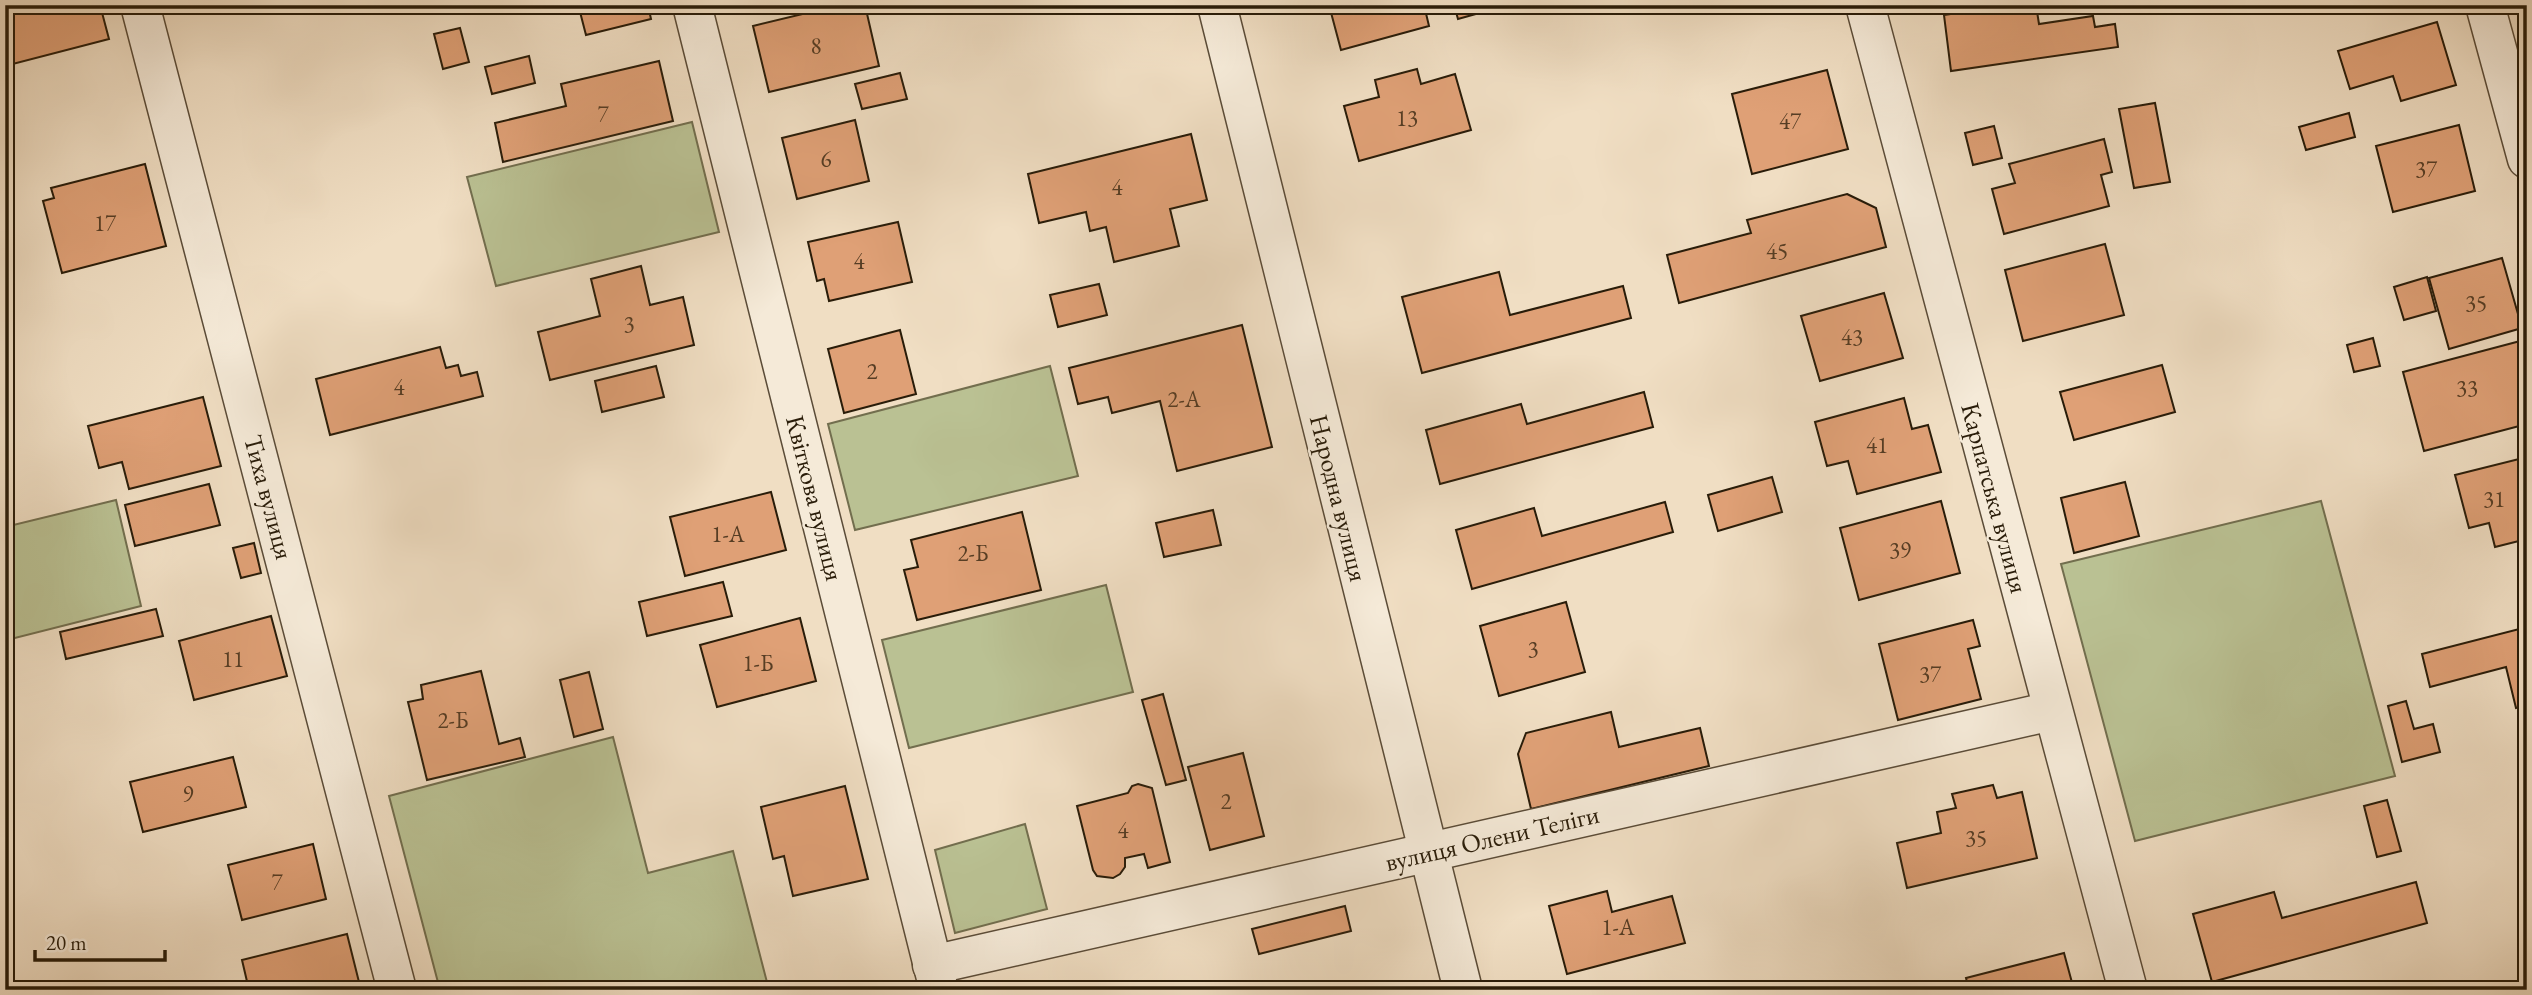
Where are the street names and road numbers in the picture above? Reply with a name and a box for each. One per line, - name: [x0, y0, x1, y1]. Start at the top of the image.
- street label: Карпатська вулиця: [1953, 399, 2037, 597]
- street label: Народна вулиця: [1302, 411, 1376, 585]
- street label: Квіткова вулиця: [778, 412, 852, 584]
- street label: Тиха вулиця: [236, 431, 302, 563]
- street label: вулиця Олени Теліги: [1382, 797, 1603, 879]

